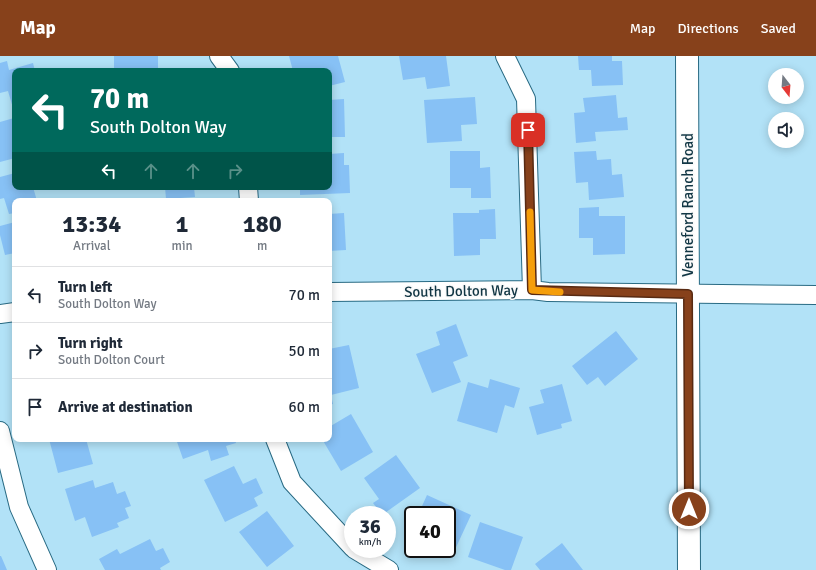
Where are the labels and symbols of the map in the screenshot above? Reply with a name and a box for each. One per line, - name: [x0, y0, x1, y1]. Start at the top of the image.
- north arrow: [768, 68, 804, 104]
- pin: [511, 113, 545, 147]
- street label: Venneford Ranch Road: [679, 133, 697, 277]
- street label: South Dolton Way: [404, 281, 518, 301]
- position arrow: [668, 488, 710, 530]
- speed limit sign: 40: [404, 506, 456, 558]

